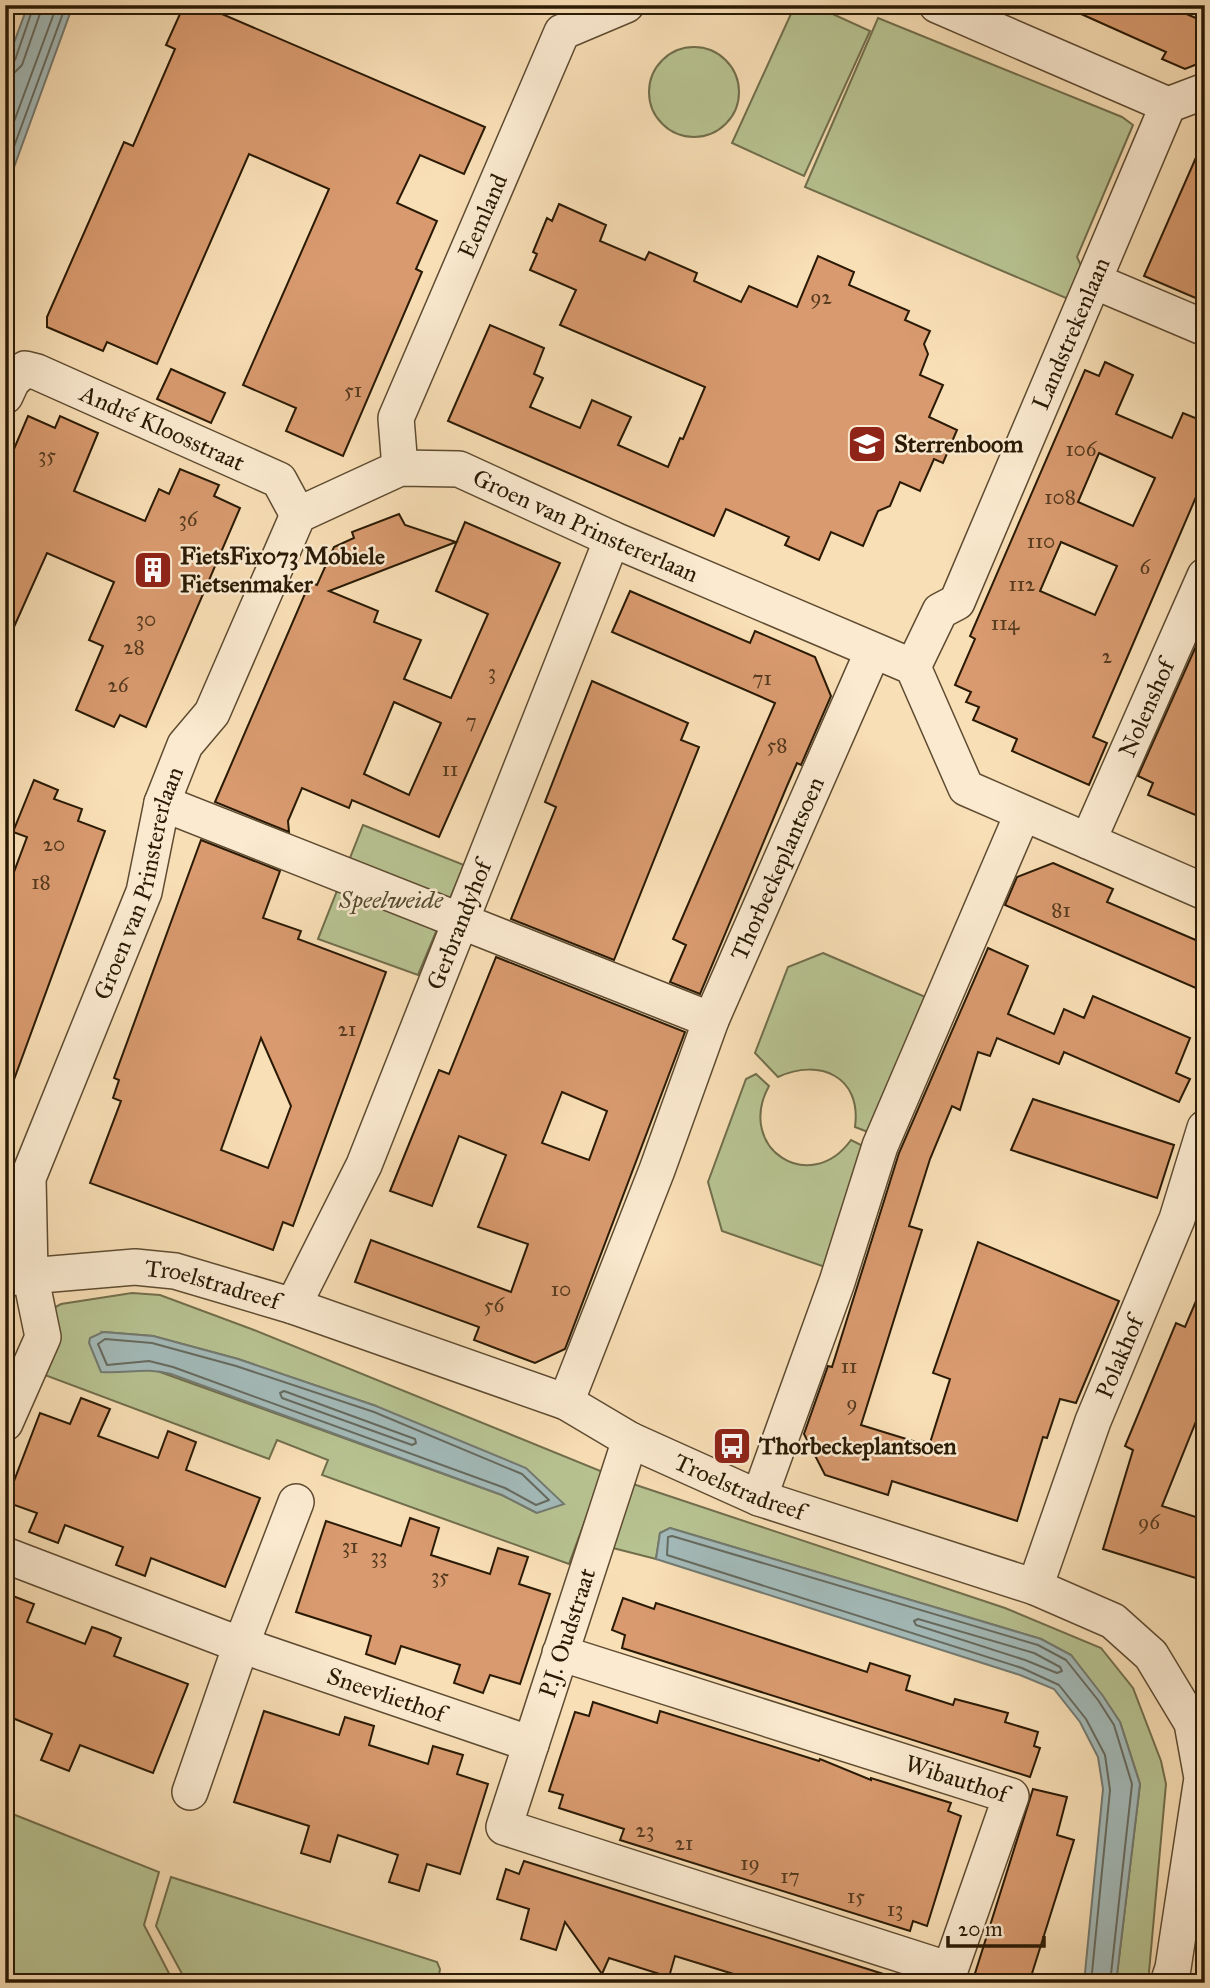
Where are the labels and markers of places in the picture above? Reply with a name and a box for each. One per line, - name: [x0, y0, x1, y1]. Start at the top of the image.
- school or university icon: Sterrenboom: [846, 423, 888, 465]
- place label: Sterrenboom: [894, 429, 1024, 459]
- place label: FietsFix073 Mobiele Fietsenmaker: [180, 541, 385, 599]
- building icon: FietsFix073 Mobiele Fietsenmaker: [132, 549, 174, 591]
- bus stop icon: Thorbeckeplantsoen: [711, 1425, 753, 1467]
- place label: Thorbeckeplantsoen: [758, 1431, 957, 1461]

